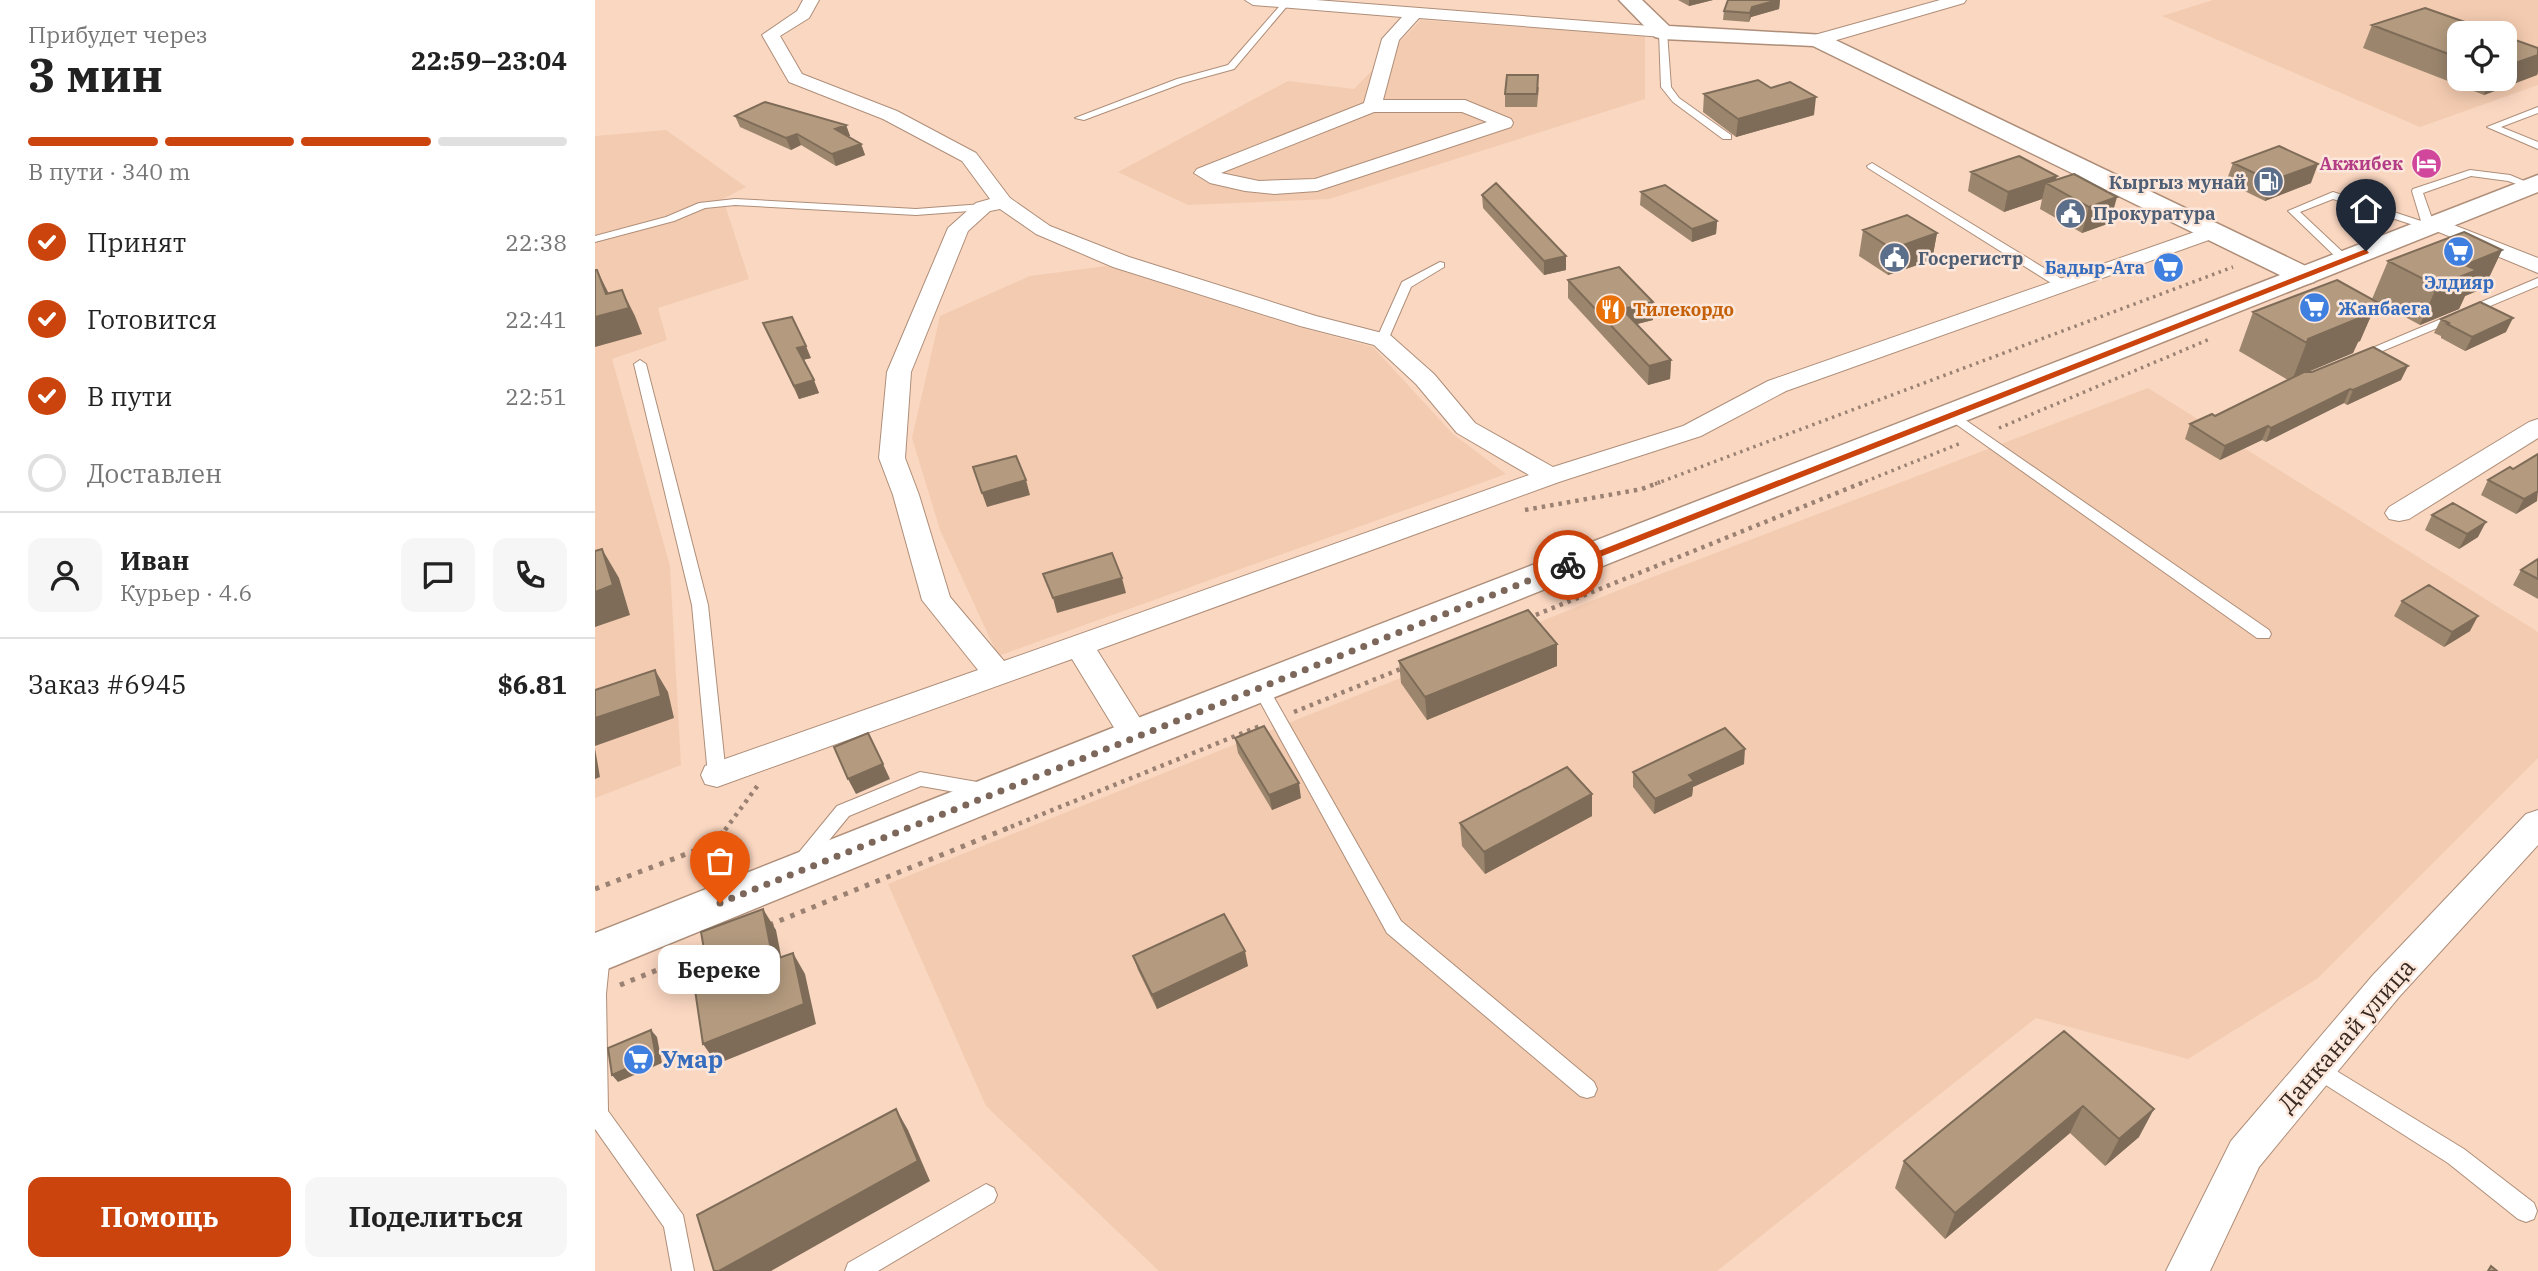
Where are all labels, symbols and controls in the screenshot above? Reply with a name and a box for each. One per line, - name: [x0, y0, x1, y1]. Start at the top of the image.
- text: Прибудет через: [28, 19, 208, 49]
- map controls: [2447, 21, 2517, 91]
- button: locate: [2447, 21, 2517, 91]
- text: 22:59–23:04: [411, 43, 567, 77]
- text: 3 мин: [28, 45, 163, 105]
- hotel icon: Акжибек: [2409, 146, 2443, 180]
- place label: Акжибек: [2319, 152, 2403, 175]
- text: В пути · 340 m: [28, 156, 190, 186]
- fuel station icon: Кыргыз мунай: [2252, 165, 2286, 199]
- place label: Кыргыз мунай: [2109, 171, 2246, 194]
- pin: [2336, 179, 2396, 251]
- icon: home: [2347, 190, 2385, 228]
- public building icon: Прокуратура: [2053, 196, 2087, 230]
- place label: Прокуратура: [2093, 202, 2216, 225]
- icon: check: [28, 223, 66, 261]
- text: Принят: [87, 225, 186, 259]
- text: 22:38: [505, 227, 567, 257]
- supermarket icon: Элдияр: [2442, 235, 2476, 269]
- public building icon: Госрегистр: [1878, 241, 1912, 275]
- place label: Госрегистр: [1918, 247, 2023, 270]
- supermarket icon: Бадыр-Ата: [2151, 250, 2185, 284]
- place label: Бадыр-Ата: [2045, 256, 2145, 279]
- place label: Элдияр: [2424, 271, 2494, 294]
- supermarket icon: Жанбаега: [2298, 291, 2332, 325]
- restaurant icon: Тилекордо: [1593, 292, 1627, 326]
- place label: Жанбаега: [2338, 297, 2430, 320]
- place label: Тилекордо: [1633, 298, 1734, 321]
- icon: check: [28, 300, 66, 338]
- text: Готовится: [87, 302, 217, 336]
- text: 22:41: [505, 304, 567, 334]
- icon: check: [28, 377, 66, 415]
- text: В пути: [87, 379, 172, 413]
- text: 22:51: [505, 381, 567, 411]
- text: Доставлен: [87, 456, 222, 490]
- courier: [1533, 530, 1603, 600]
- button: person: [28, 538, 102, 612]
- button: chat: [401, 538, 475, 612]
- button: phone: [493, 538, 567, 612]
- text: Иван: [120, 543, 189, 577]
- icon: bike: [1549, 546, 1587, 584]
- text: Курьер · 4.6: [120, 577, 252, 607]
- text: Заказ #6945: [28, 667, 187, 701]
- text: $6.81: [497, 667, 567, 701]
- pin: [690, 831, 750, 903]
- icon: bag: [701, 842, 739, 880]
- callout: Береке: [659, 945, 781, 994]
- street label: Данканай улица: [2270, 951, 2422, 1119]
- text: Береке: [678, 954, 760, 984]
- supermarket icon: Умар: [621, 1042, 655, 1076]
- place label: Умар: [661, 1043, 723, 1075]
- button: Помощь: [28, 1177, 291, 1257]
- button: Поделиться: [305, 1177, 567, 1257]

